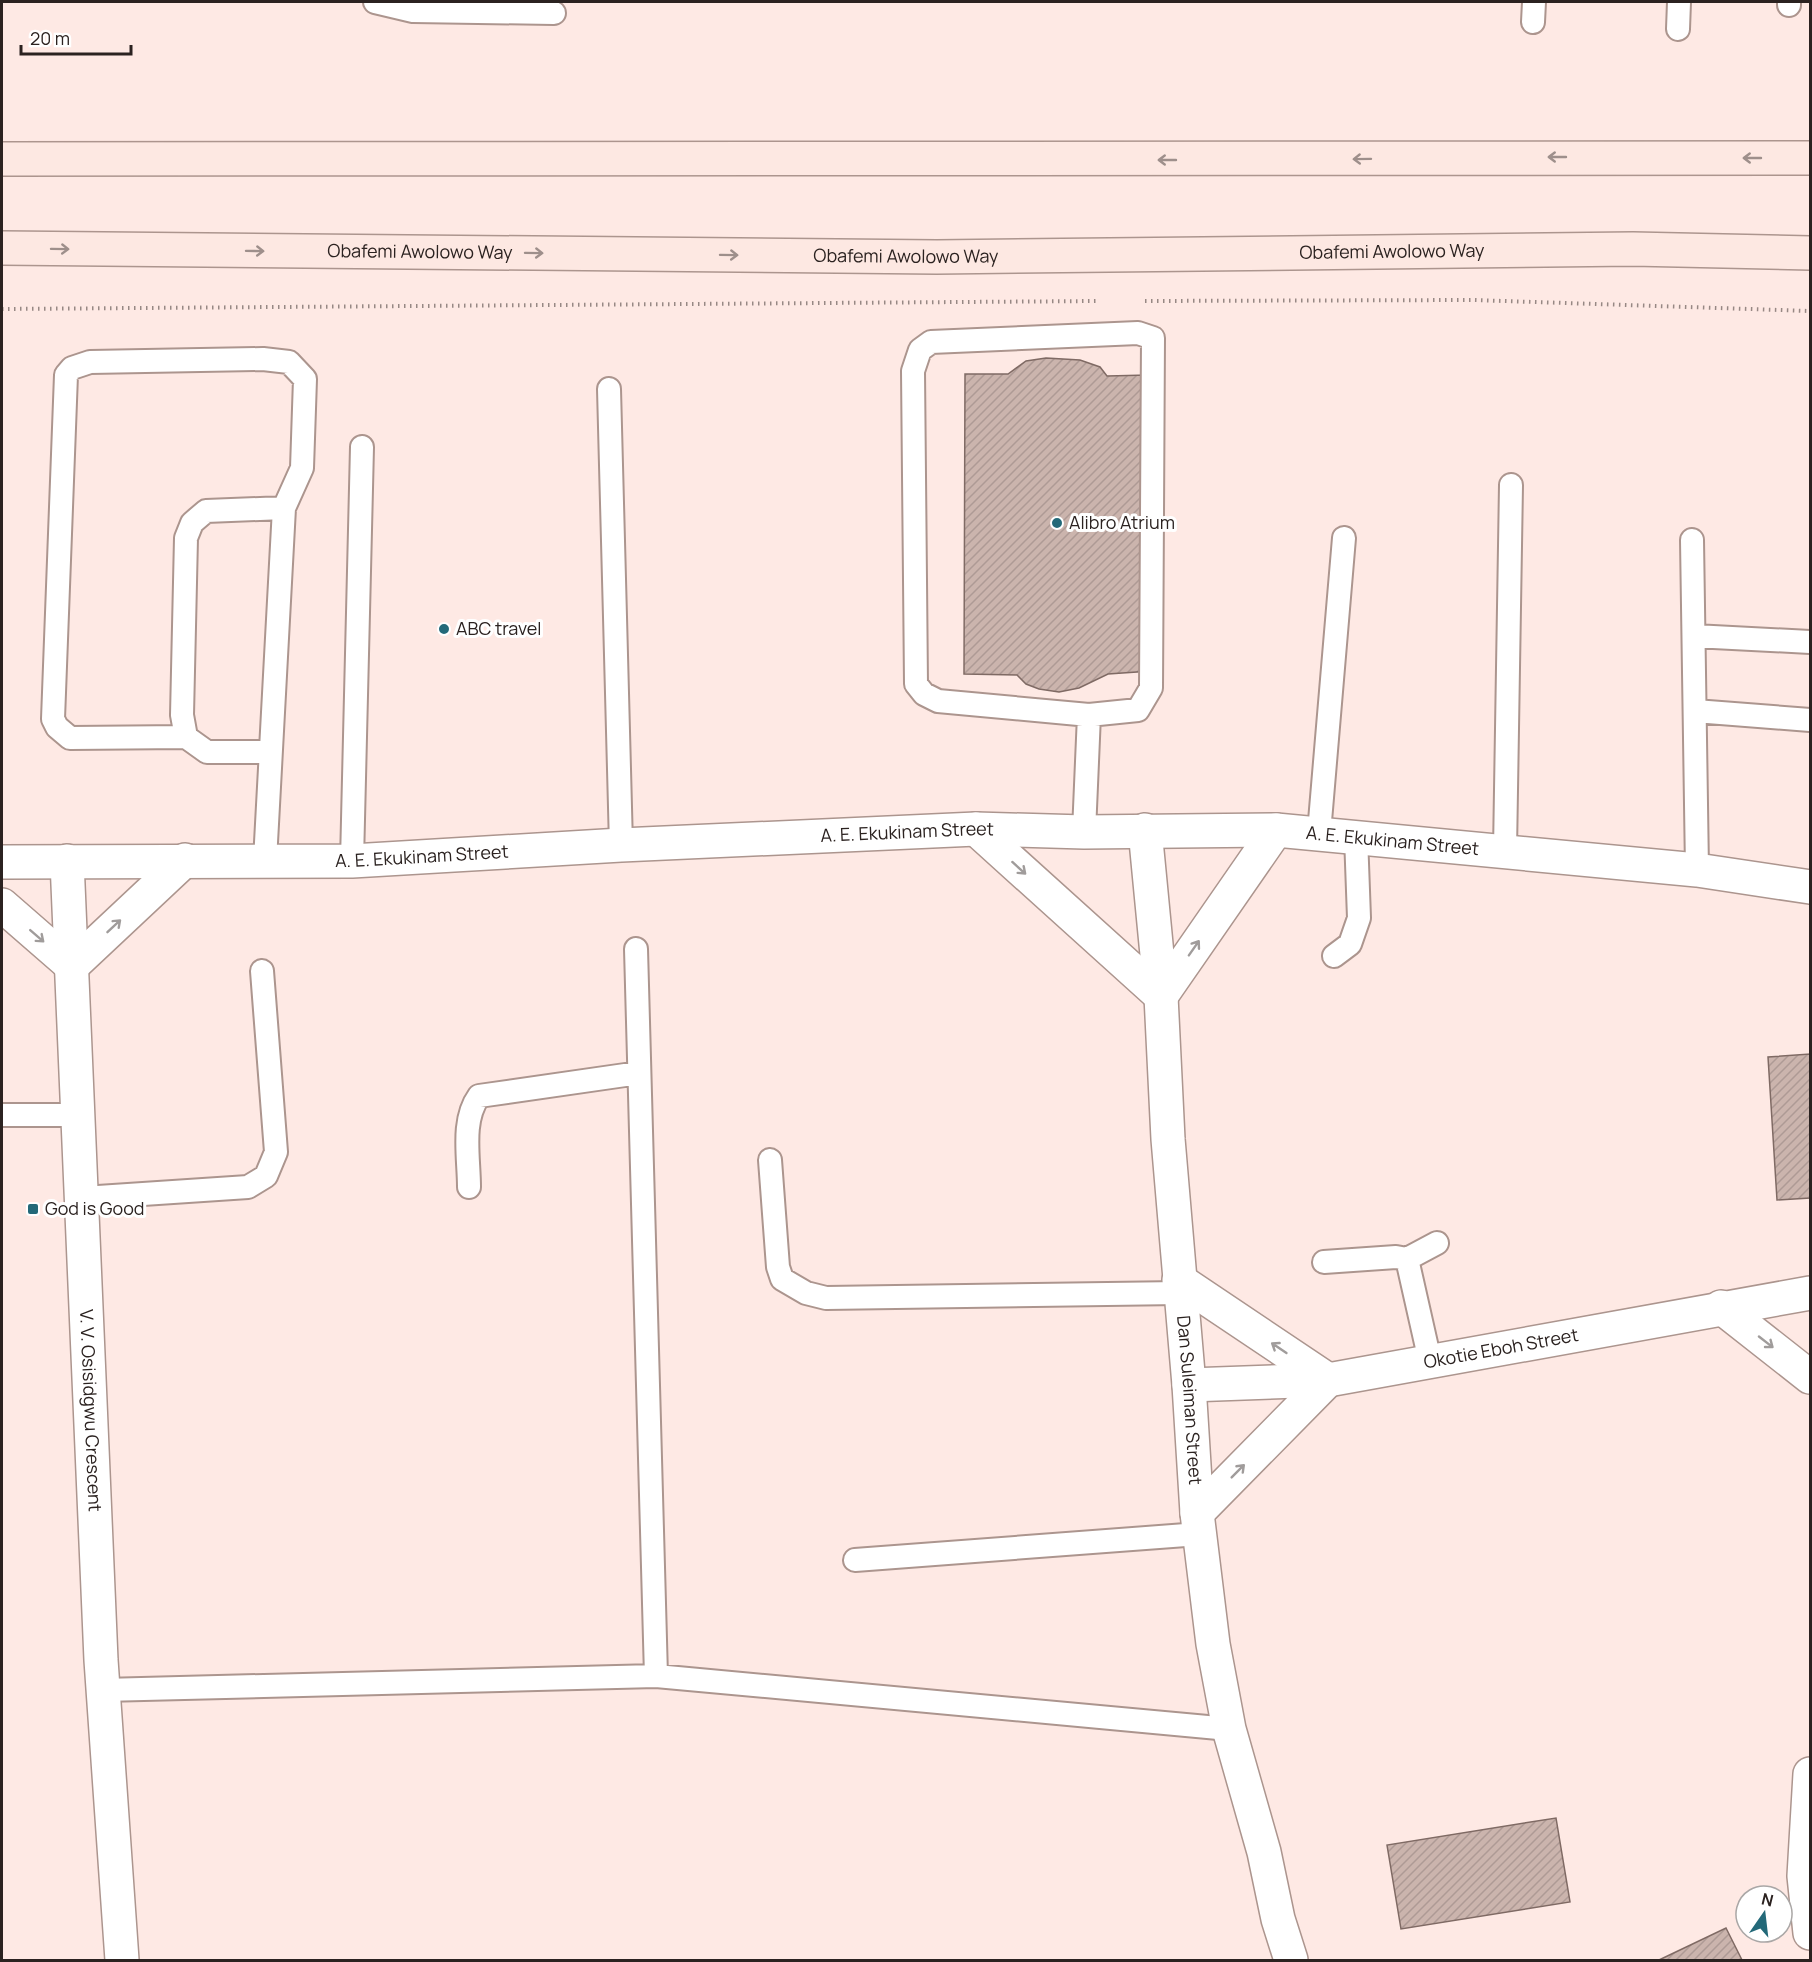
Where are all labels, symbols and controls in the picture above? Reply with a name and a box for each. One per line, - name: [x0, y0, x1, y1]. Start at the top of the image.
- scale bar: [21, 18, 130, 56]
- text: 20 m: [30, 26, 70, 50]
- one-way arrow: [1548, 151, 1568, 163]
- one-way arrow: [1743, 152, 1763, 164]
- one-way arrow: [1353, 153, 1373, 165]
- one-way arrow: [1158, 154, 1178, 166]
- street label: Obafemi Awolowo Way: [327, 238, 513, 264]
- street label: Obafemi Awolowo Way: [1299, 238, 1485, 264]
- one-way arrow: [49, 243, 69, 254]
- street label: Obafemi Awolowo Way: [813, 243, 999, 268]
- one-way arrow: [244, 245, 264, 256]
- one-way arrow: [523, 247, 543, 259]
- one-way arrow: [718, 249, 738, 261]
- place label: Alibro Atrium: [1069, 510, 1175, 534]
- marker: Alibro Atrium: [1050, 516, 1064, 530]
- place label: ABC travel: [456, 616, 541, 640]
- marker: ABC travel: [437, 622, 451, 636]
- street label: A. E. Ekukinam Street: [820, 816, 994, 847]
- street label: A. E. Ekukinam Street: [1305, 820, 1480, 860]
- street label: A. E. Ekukinam Street: [335, 839, 509, 872]
- one-way arrow: [1011, 861, 1026, 875]
- one-way arrow: [107, 919, 122, 933]
- one-way arrow: [29, 929, 45, 942]
- one-way arrow: [1188, 940, 1200, 956]
- place label: God is Good: [45, 1196, 145, 1220]
- marker: God is Good: [26, 1202, 40, 1216]
- street label: V. V. Osisidgwu Crescent: [75, 1309, 108, 1512]
- street label: Dan Suleiman Street: [1172, 1314, 1208, 1485]
- street label: Okotie Eboh Street: [1422, 1322, 1580, 1374]
- one-way arrow: [1757, 1336, 1773, 1349]
- one-way arrow: [1271, 1341, 1288, 1353]
- one-way arrow: [1230, 1464, 1245, 1479]
- north arrow: [1734, 1884, 1794, 1944]
- text: N: [1759, 1887, 1776, 1912]

